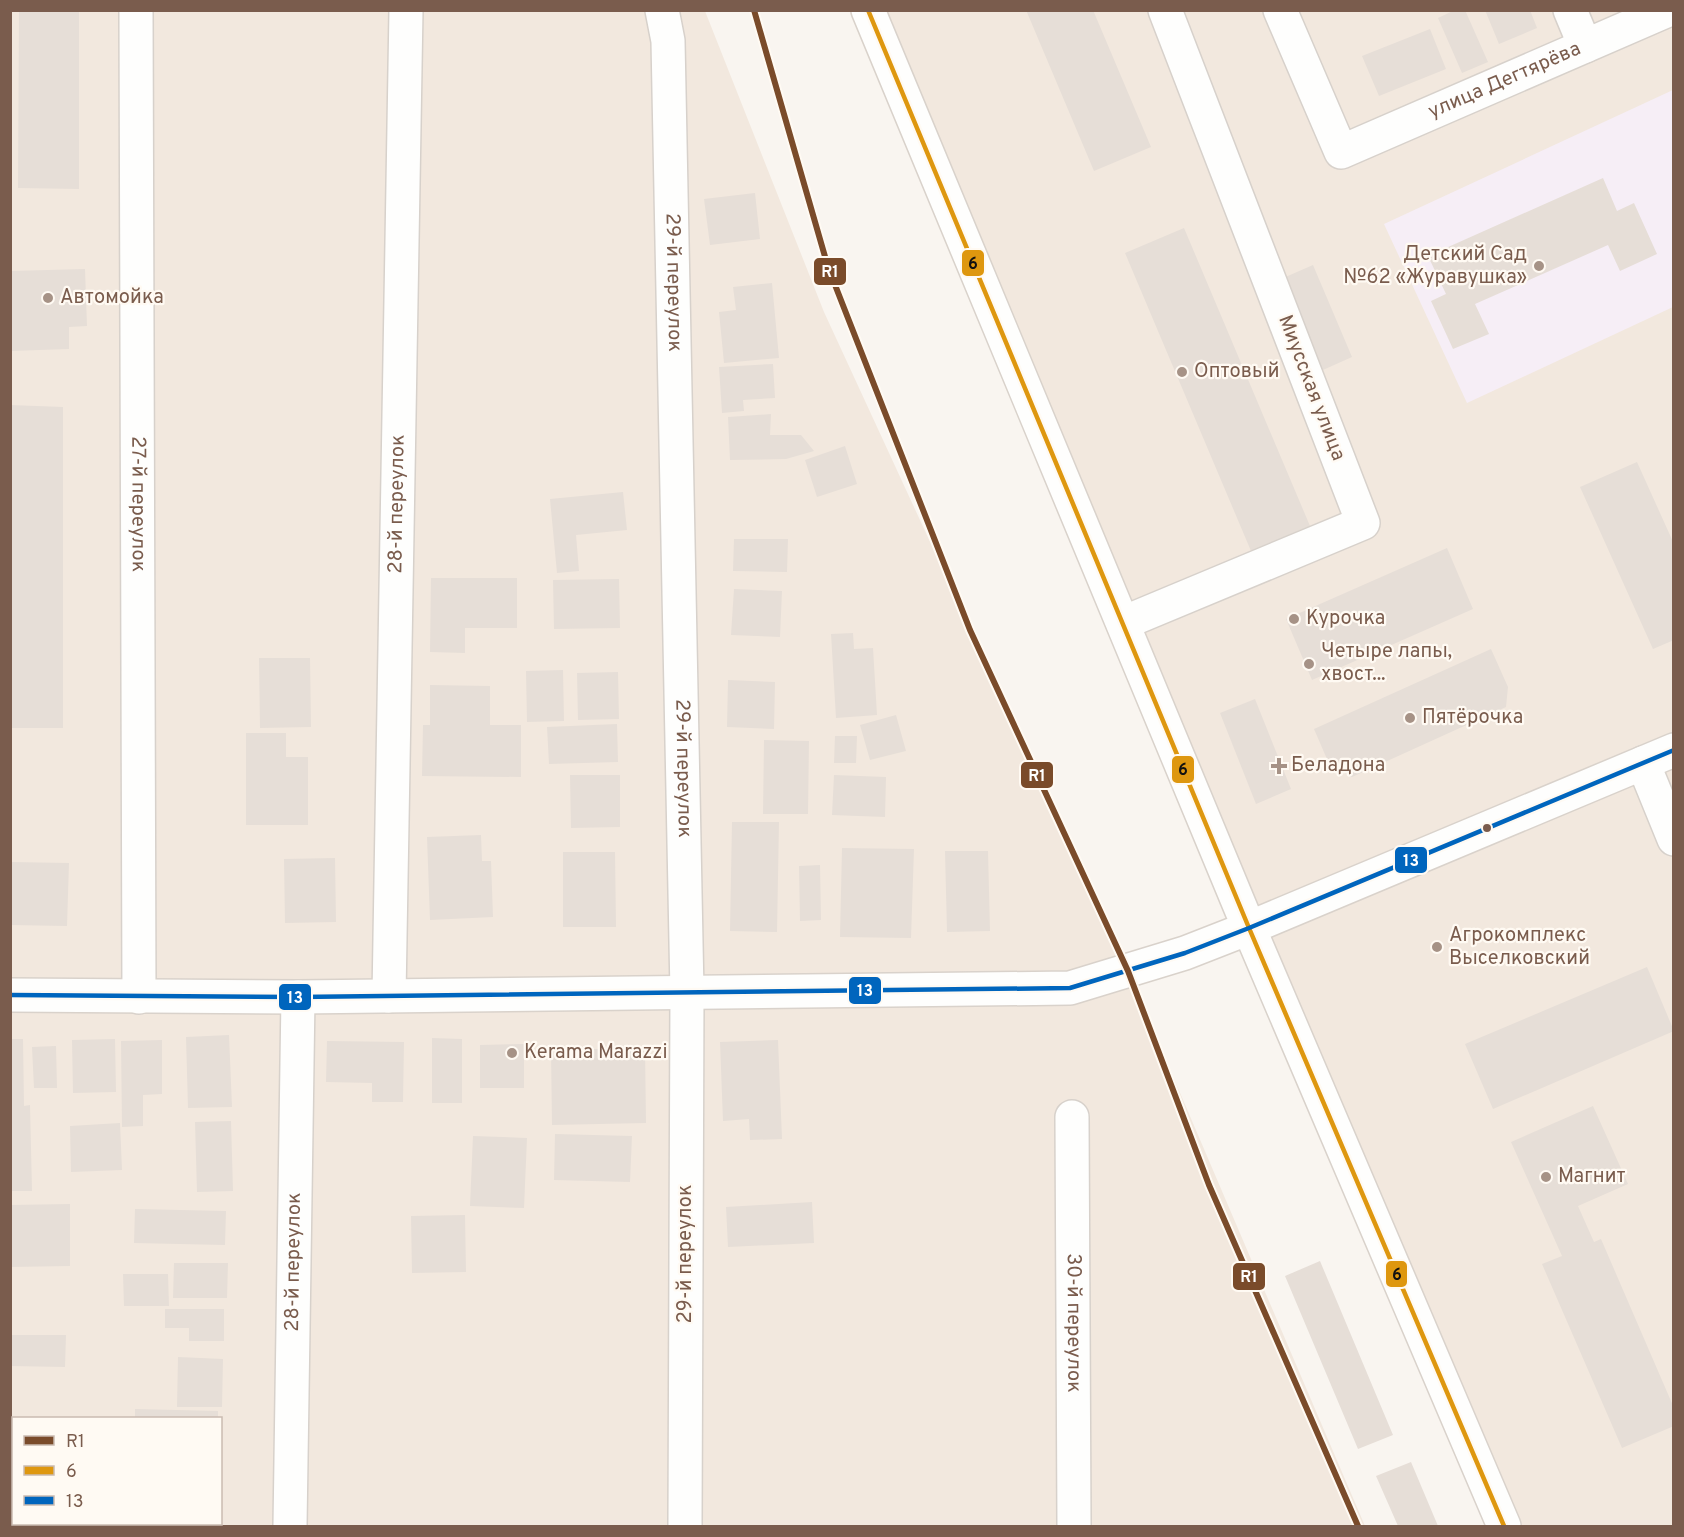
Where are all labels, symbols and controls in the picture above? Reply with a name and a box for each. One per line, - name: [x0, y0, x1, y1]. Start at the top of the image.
- street label: улица Дегтярёва: [1424, 36, 1585, 125]
- street label: 29-й переулок: [658, 213, 687, 352]
- place label: Детский Сад №62 «Журавушка»: [1343, 242, 1527, 291]
- line badge: 6: [961, 249, 985, 277]
- text: 6: [968, 255, 978, 275]
- line badge: R1: [813, 257, 847, 286]
- marker: Детский Сад №62 «Журавушка»: [1532, 259, 1546, 273]
- text: R1: [821, 263, 839, 283]
- place label: Автомойка: [60, 285, 164, 311]
- marker: Автомойка: [41, 291, 55, 305]
- street label: Миусская улица: [1271, 311, 1351, 465]
- place label: Оптовый: [1194, 359, 1280, 385]
- marker: Оптовый: [1175, 365, 1189, 379]
- street label: 28-й переулок: [383, 434, 412, 574]
- street label: 27-й переулок: [124, 436, 151, 572]
- place label: Курочка: [1306, 606, 1385, 632]
- marker: Курочка: [1287, 612, 1301, 626]
- place label: Четыре лапы, хвост...: [1321, 639, 1452, 688]
- marker: Четыре лапы, хвост...: [1302, 657, 1316, 671]
- street label: 29-й переулок: [668, 699, 697, 838]
- place label: Пятёрочка: [1422, 705, 1523, 731]
- marker: Пятёрочка: [1403, 711, 1417, 725]
- place label: Беладона: [1291, 753, 1385, 779]
- line badge: 6: [1171, 755, 1195, 784]
- marker: Беладона: [1272, 759, 1286, 773]
- line badge: R1: [1020, 761, 1054, 789]
- text: 6: [1178, 761, 1188, 781]
- text: R1: [1028, 767, 1046, 787]
- unlabelled marker: [1481, 822, 1493, 834]
- line badge: 13: [1394, 846, 1428, 874]
- text: 13: [1403, 852, 1419, 872]
- place label: Агрокомплекс Выселковский: [1449, 923, 1590, 972]
- marker: Агрокомплекс Выселковский: [1430, 940, 1444, 954]
- line badge: 13: [848, 976, 882, 1005]
- text: 13: [857, 982, 873, 1002]
- line badge: 13: [278, 983, 312, 1011]
- text: 13: [287, 989, 303, 1009]
- place label: Kerama Marazzi: [524, 1040, 668, 1066]
- marker: Kerama Marazzi: [505, 1046, 519, 1060]
- place label: Магнит: [1558, 1164, 1626, 1190]
- marker: Магнит: [1539, 1170, 1553, 1184]
- street label: 29-й переулок: [673, 1185, 699, 1323]
- street label: 28-й переулок: [280, 1192, 308, 1332]
- street label: 30-й переулок: [1060, 1253, 1086, 1393]
- line badge: 6: [1385, 1260, 1408, 1288]
- line badge: R1: [1232, 1262, 1266, 1291]
- text: 6: [1392, 1266, 1402, 1286]
- text: R1: [1240, 1268, 1258, 1288]
- legend: [12, 1417, 222, 1525]
- text: R1: [66, 1431, 85, 1454]
- text: 6: [66, 1461, 77, 1484]
- text: 13: [66, 1491, 84, 1514]

